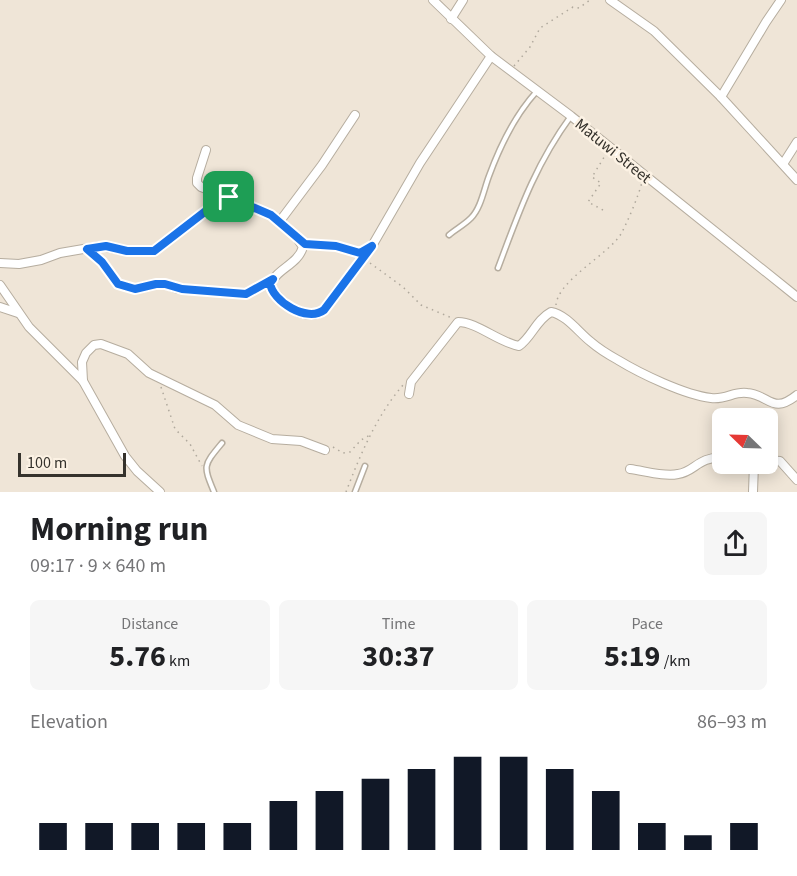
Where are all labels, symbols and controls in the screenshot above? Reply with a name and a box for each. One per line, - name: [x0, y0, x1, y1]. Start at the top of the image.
- street label: Matuwi Street: [570, 113, 656, 189]
- pin: [203, 171, 254, 222]
- icon: arrive: [212, 180, 245, 213]
- north arrow: [712, 408, 778, 474]
- map controls: [712, 408, 778, 474]
- scale bar: [18, 450, 126, 478]
- text: 100 m: [27, 452, 67, 474]
- text: Morning run: [30, 506, 208, 553]
- button: share: [704, 512, 767, 575]
- text: 09:17 · 9 × 640 m: [30, 552, 166, 580]
- text: Distance: [121, 613, 178, 635]
- text: Time: [382, 613, 415, 635]
- text: Pace: [631, 613, 663, 635]
- text: 5.76: [109, 635, 166, 678]
- text: 30:37: [362, 635, 435, 678]
- text: 5:19: [604, 635, 660, 678]
- text: km: [166, 650, 190, 672]
- text: /km: [660, 650, 690, 672]
- text: Elevation: [30, 708, 108, 736]
- text: 86–93 m: [697, 708, 767, 736]

